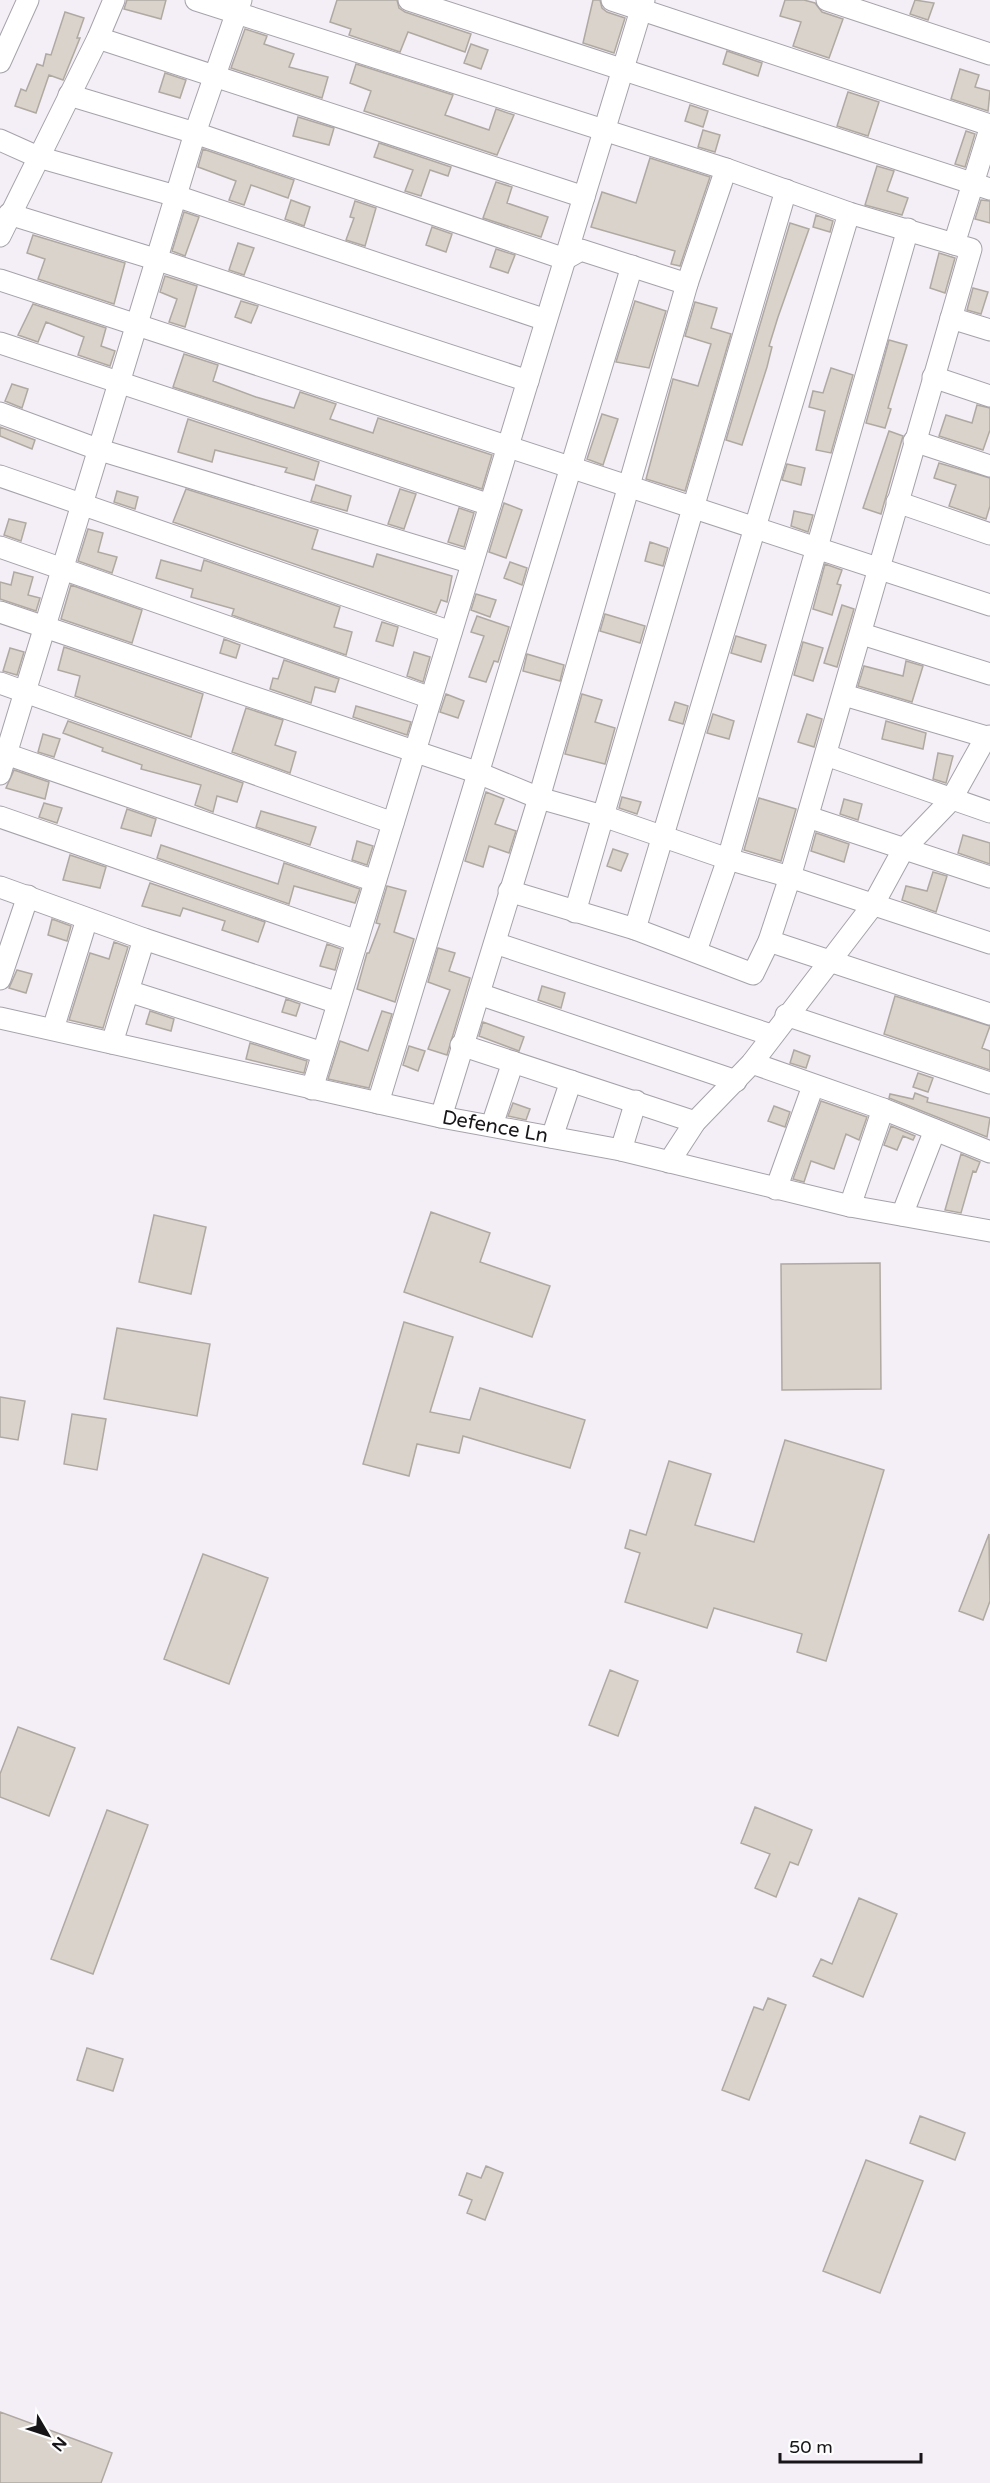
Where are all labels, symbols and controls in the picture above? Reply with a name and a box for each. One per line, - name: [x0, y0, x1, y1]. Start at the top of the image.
- street label: Defence Ln: [440, 1105, 550, 1148]
- north arrow: [18, 2405, 78, 2465]
- scale bar: [780, 2426, 921, 2464]
- text: N: [47, 2433, 71, 2455]
- text: 50 m: [789, 2436, 833, 2458]

